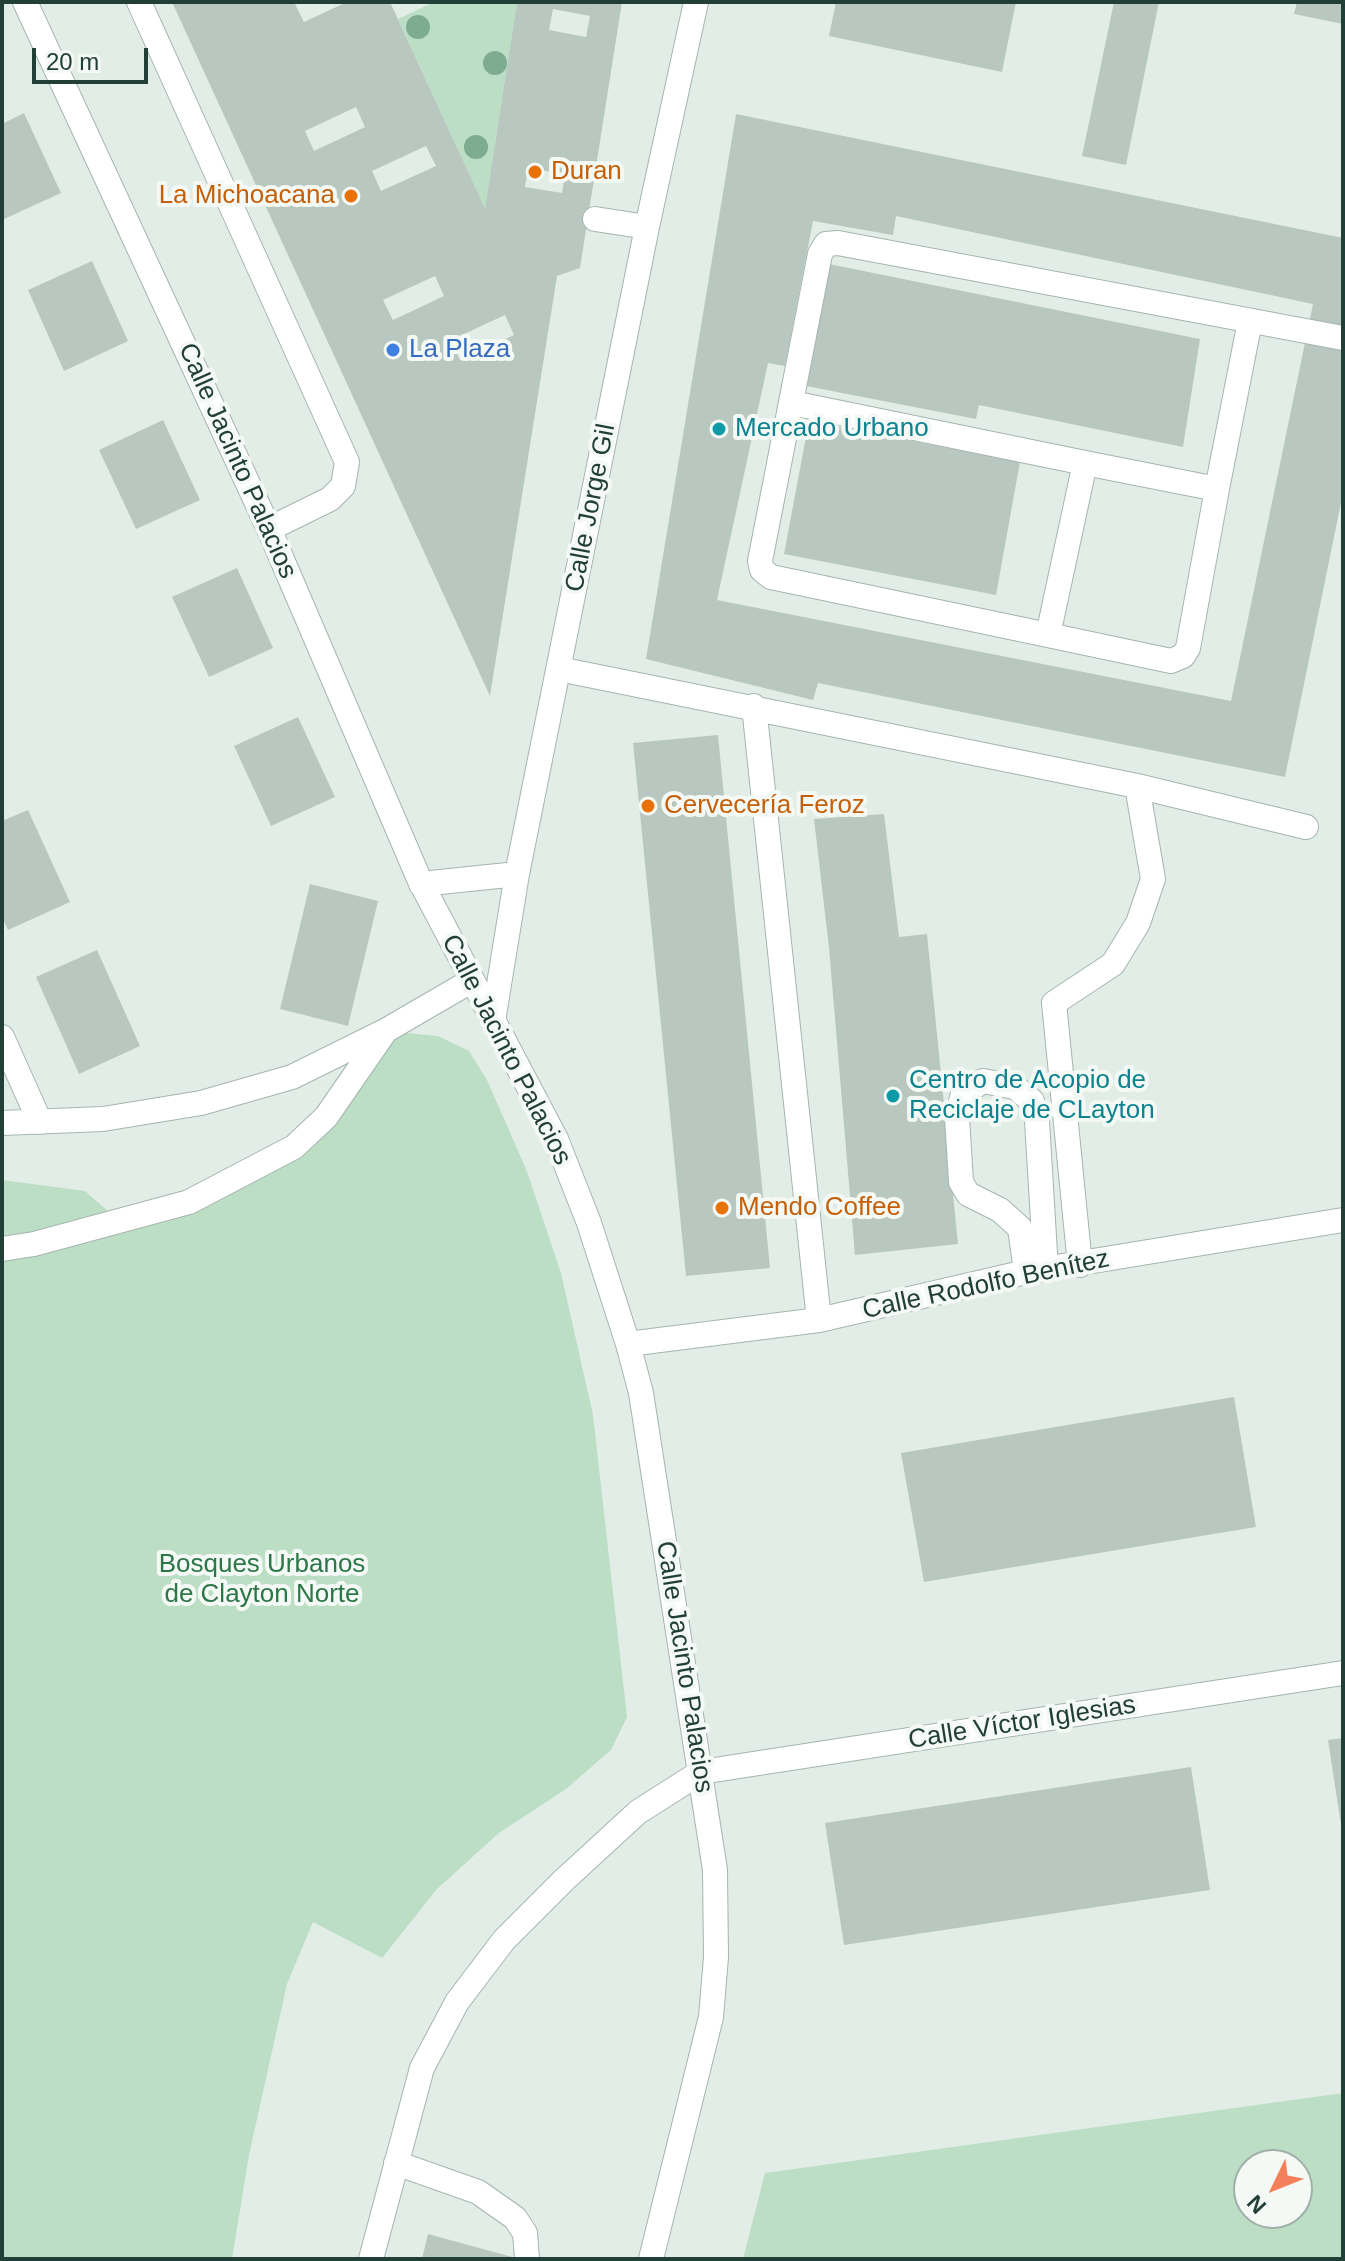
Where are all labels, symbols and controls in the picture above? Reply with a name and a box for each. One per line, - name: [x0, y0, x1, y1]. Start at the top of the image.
- scale bar: [36, 32, 152, 82]
- text: 20 m: [46, 48, 99, 75]
- place label: Duran: [551, 156, 622, 188]
- marker: Duran: [526, 163, 544, 181]
- place label: La Michoacana: [159, 180, 335, 212]
- marker: La Michoacana: [342, 187, 360, 205]
- place label: La Plaza: [409, 334, 510, 366]
- street label: Calle Jacinto Palacios: [171, 338, 303, 584]
- marker: La Plaza: [384, 341, 402, 359]
- place label: Mercado Urbano: [735, 413, 929, 445]
- marker: Mercado Urbano: [710, 420, 728, 438]
- street label: Calle Jorge Gil: [559, 421, 623, 595]
- place label: Cervecería Feroz: [664, 790, 865, 822]
- marker: Cervecería Feroz: [639, 797, 657, 815]
- street label: Calle Jacinto Palacios: [434, 930, 578, 1170]
- place label: Centro de Acopio de Reciclaje de CLayton: [909, 1065, 1155, 1126]
- marker: Centro de Acopio de Reciclaje de CLayton: [884, 1087, 902, 1105]
- place label: Mendo Coffee: [738, 1192, 901, 1224]
- marker: Mendo Coffee: [713, 1199, 731, 1217]
- street label: Calle Rodolfo Benítez: [860, 1244, 1112, 1326]
- street label: Calle Jacinto Palacios: [649, 1539, 719, 1795]
- park label: Bosques Urbanos de Clayton Norte: [159, 1549, 365, 1610]
- street label: Calle Víctor Iglesias: [906, 1690, 1138, 1756]
- north arrow: [1233, 2149, 1313, 2229]
- text: N: [1242, 2190, 1271, 2219]

